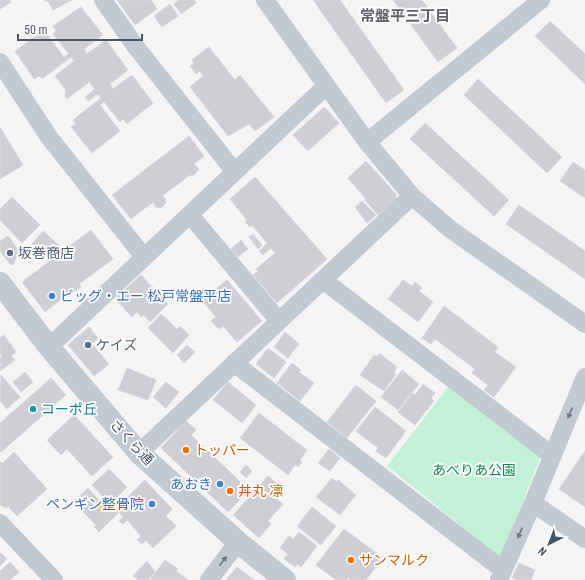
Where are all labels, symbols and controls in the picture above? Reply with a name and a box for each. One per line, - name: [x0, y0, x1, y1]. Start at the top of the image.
- district label: 常盤平三丁目: [360, 7, 450, 25]
- scale bar: [18, 16, 142, 42]
- text: 50 m: [24, 23, 48, 37]
- place label: 坂巻商店: [18, 245, 74, 261]
- marker: 坂巻商店: [5, 248, 15, 258]
- place label: ビッグ・エー 松戸常盤平店: [60, 288, 231, 304]
- marker: ビッグ・エー 松戸常盤平店: [47, 291, 57, 301]
- place label: ケイズ: [96, 337, 137, 353]
- marker: ケイズ: [83, 340, 93, 350]
- place label: コーポ丘: [41, 401, 97, 417]
- marker: コーポ丘: [28, 404, 38, 414]
- one-way arrow: [567, 408, 573, 420]
- street label: さくら通: [107, 416, 157, 468]
- place label: トッパー: [194, 442, 250, 458]
- marker: トッパー: [181, 445, 191, 455]
- park label: あべりあ公園: [432, 462, 516, 478]
- place label: あおき: [170, 476, 212, 492]
- marker: あおき: [215, 479, 225, 489]
- place label: 丼丸 凛: [238, 483, 283, 499]
- marker: 丼丸 凛: [225, 486, 235, 496]
- place label: ペンギン整骨院: [46, 496, 144, 512]
- marker: ペンギン整骨院: [147, 499, 157, 509]
- north arrow: [529, 524, 569, 564]
- one-way arrow: [517, 527, 523, 538]
- text: N: [536, 544, 550, 558]
- place label: サンマルク: [359, 552, 429, 568]
- marker: サンマルク: [346, 555, 356, 565]
- one-way arrow: [219, 556, 227, 566]

